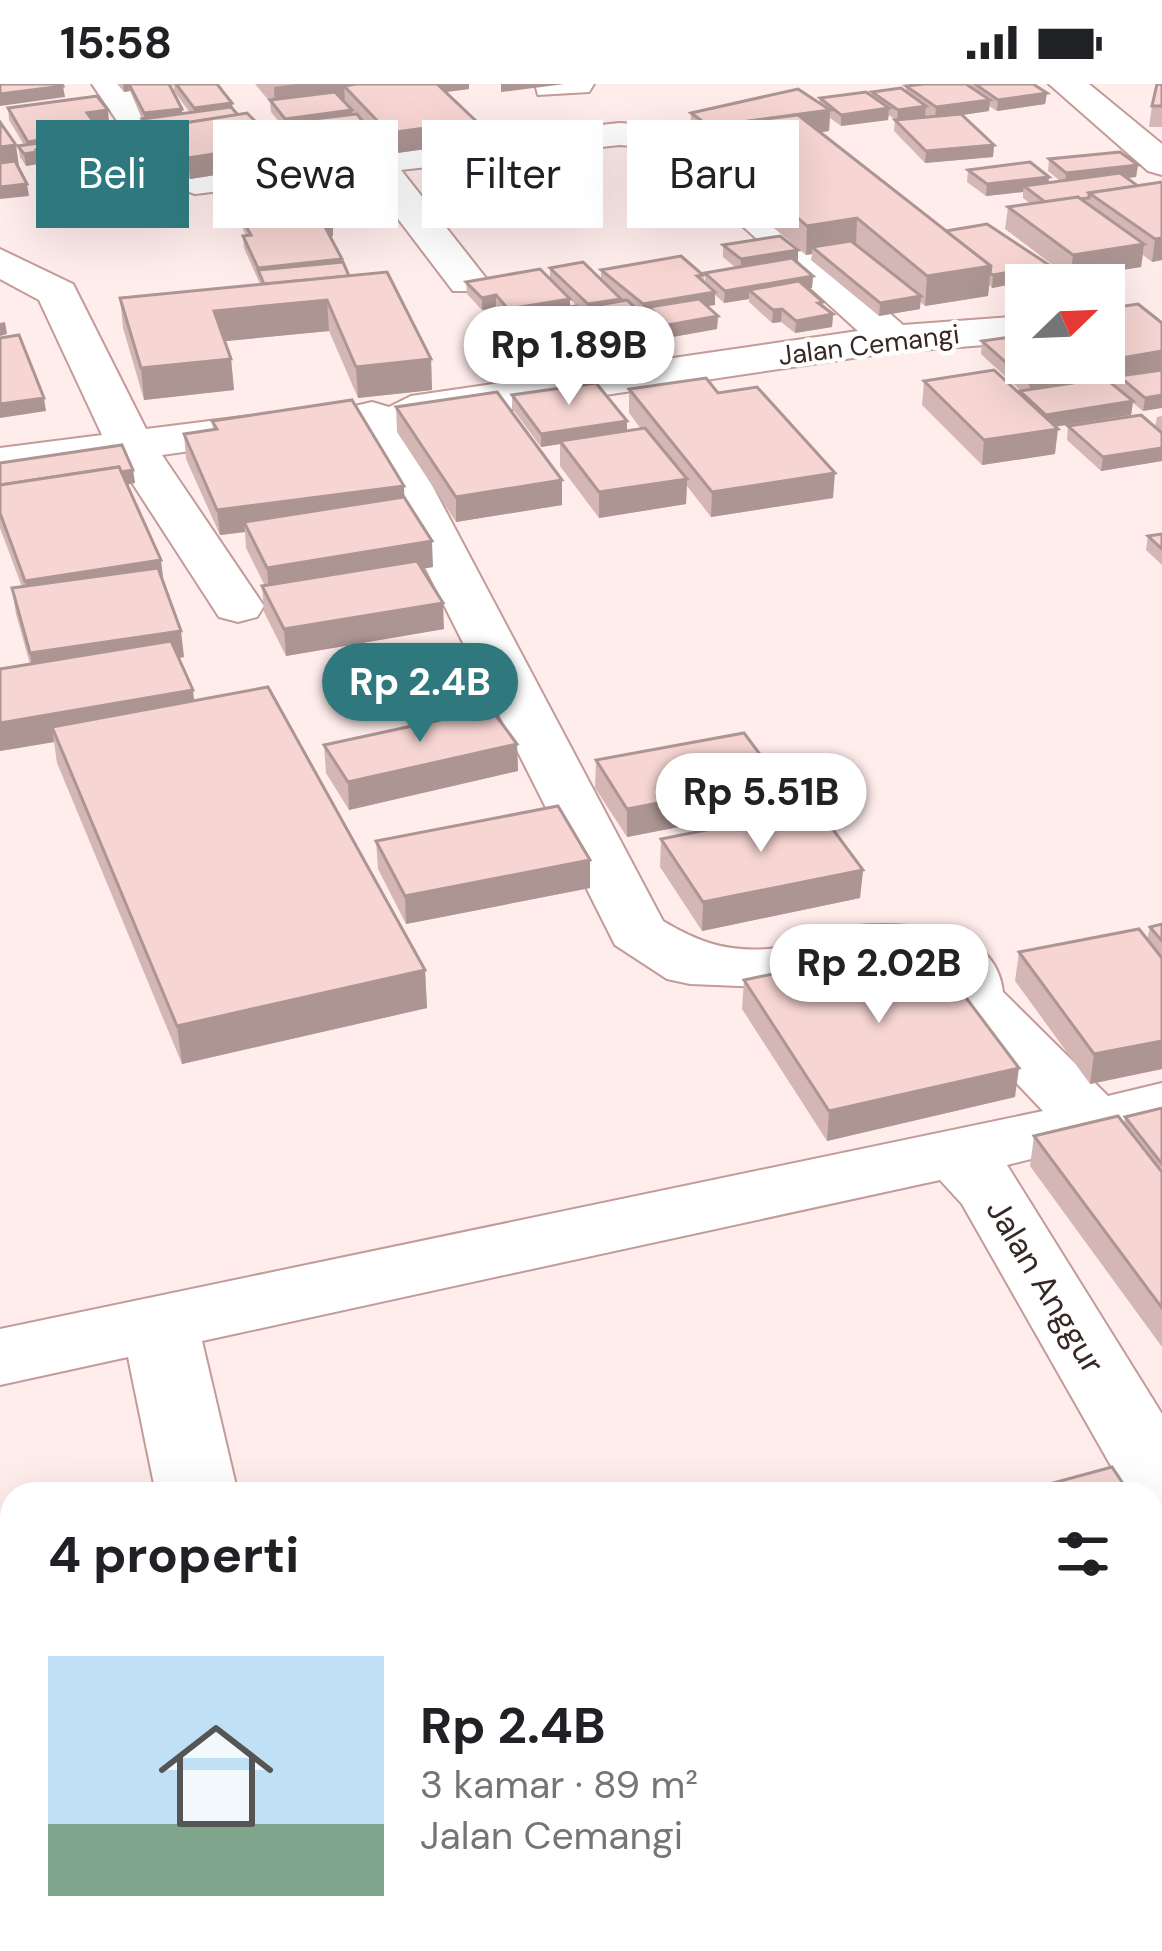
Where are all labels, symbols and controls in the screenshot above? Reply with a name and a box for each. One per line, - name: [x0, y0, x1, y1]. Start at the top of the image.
- text: 15:58: [60, 13, 172, 72]
- chip: Beli: [36, 120, 189, 228]
- chip: Sewa: [213, 120, 398, 228]
- chip: Filter: [422, 120, 603, 228]
- chip: Baru: [627, 120, 799, 228]
- north arrow: [1005, 264, 1125, 384]
- map controls: [1005, 264, 1125, 384]
- pin: Rp 1.89B: [445, 306, 693, 408]
- street label: Jalan Cemangi: [776, 316, 961, 373]
- text: Rp 1.89B: [491, 319, 647, 370]
- pin: Rp 2.4B: [309, 643, 531, 745]
- text: Rp 2.4B: [349, 656, 491, 707]
- pin: Rp 5.51B: [637, 753, 885, 855]
- text: Rp 5.51B: [683, 766, 839, 817]
- pin: Rp 2.02B: [755, 924, 1003, 1026]
- text: Rp 2.02B: [797, 937, 961, 988]
- street label: Jalan Anggur: [977, 1191, 1115, 1381]
- text: 4 properti: [48, 1521, 299, 1588]
- icon: filters: [1050, 1521, 1116, 1587]
- text: Rp 2.4B: [420, 1692, 606, 1759]
- icon: home: [144, 1704, 288, 1848]
- text: 3 kamar · 89 m²: [420, 1759, 698, 1810]
- text: Jalan Cemangi: [420, 1810, 683, 1861]

